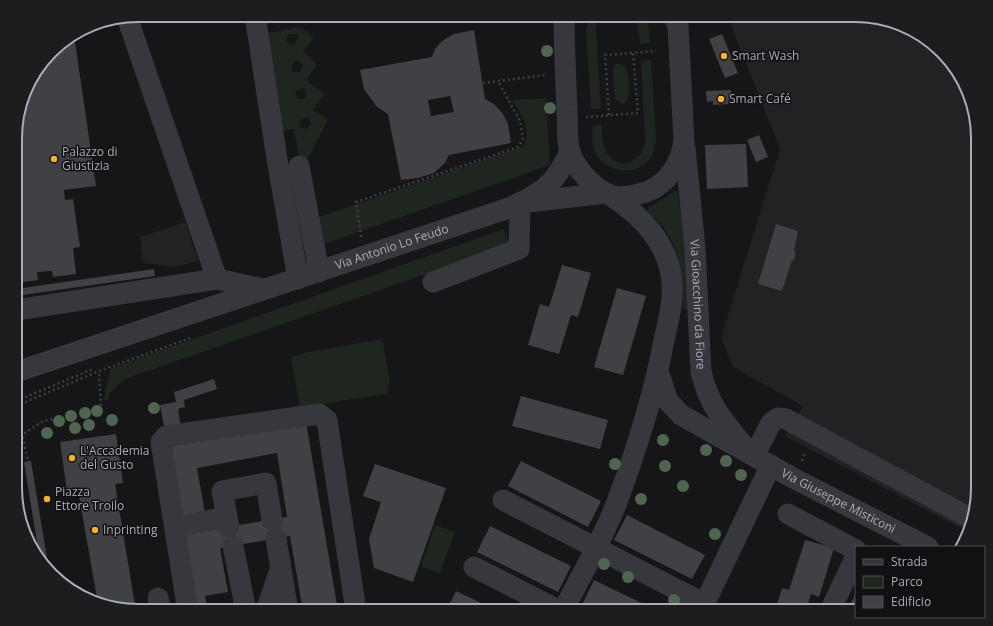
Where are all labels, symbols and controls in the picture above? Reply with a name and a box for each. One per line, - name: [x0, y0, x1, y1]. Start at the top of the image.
- place label: Smart Wash: [732, 47, 799, 64]
- marker: Smart Wash: [719, 51, 729, 61]
- place label: Smart Café: [729, 90, 791, 107]
- marker: Smart Café: [716, 94, 726, 104]
- place label: Palazzo di Giustizia: [62, 143, 118, 174]
- marker: Palazzo di Giustizia: [49, 154, 59, 164]
- street label: Via Antonio Lo Feudo: [333, 220, 451, 273]
- street label: Via Gioacchino da Fiore: [686, 238, 710, 370]
- place label: L'Accademia del Gusto: [80, 442, 150, 473]
- marker: L'Accademia del Gusto: [67, 453, 77, 463]
- street label: Via Giuseppe Misticoni: [778, 464, 899, 537]
- place label: Piazza Ettore Troilo: [55, 483, 124, 514]
- marker: Piazza Ettore Troilo: [42, 494, 52, 504]
- place label: Inprinting: [103, 521, 158, 538]
- marker: Inprinting: [90, 525, 100, 535]
- legend: [855, 546, 985, 618]
- text: Strada: [891, 553, 927, 570]
- text: Parco: [891, 573, 923, 590]
- text: Edificio: [891, 593, 931, 610]

